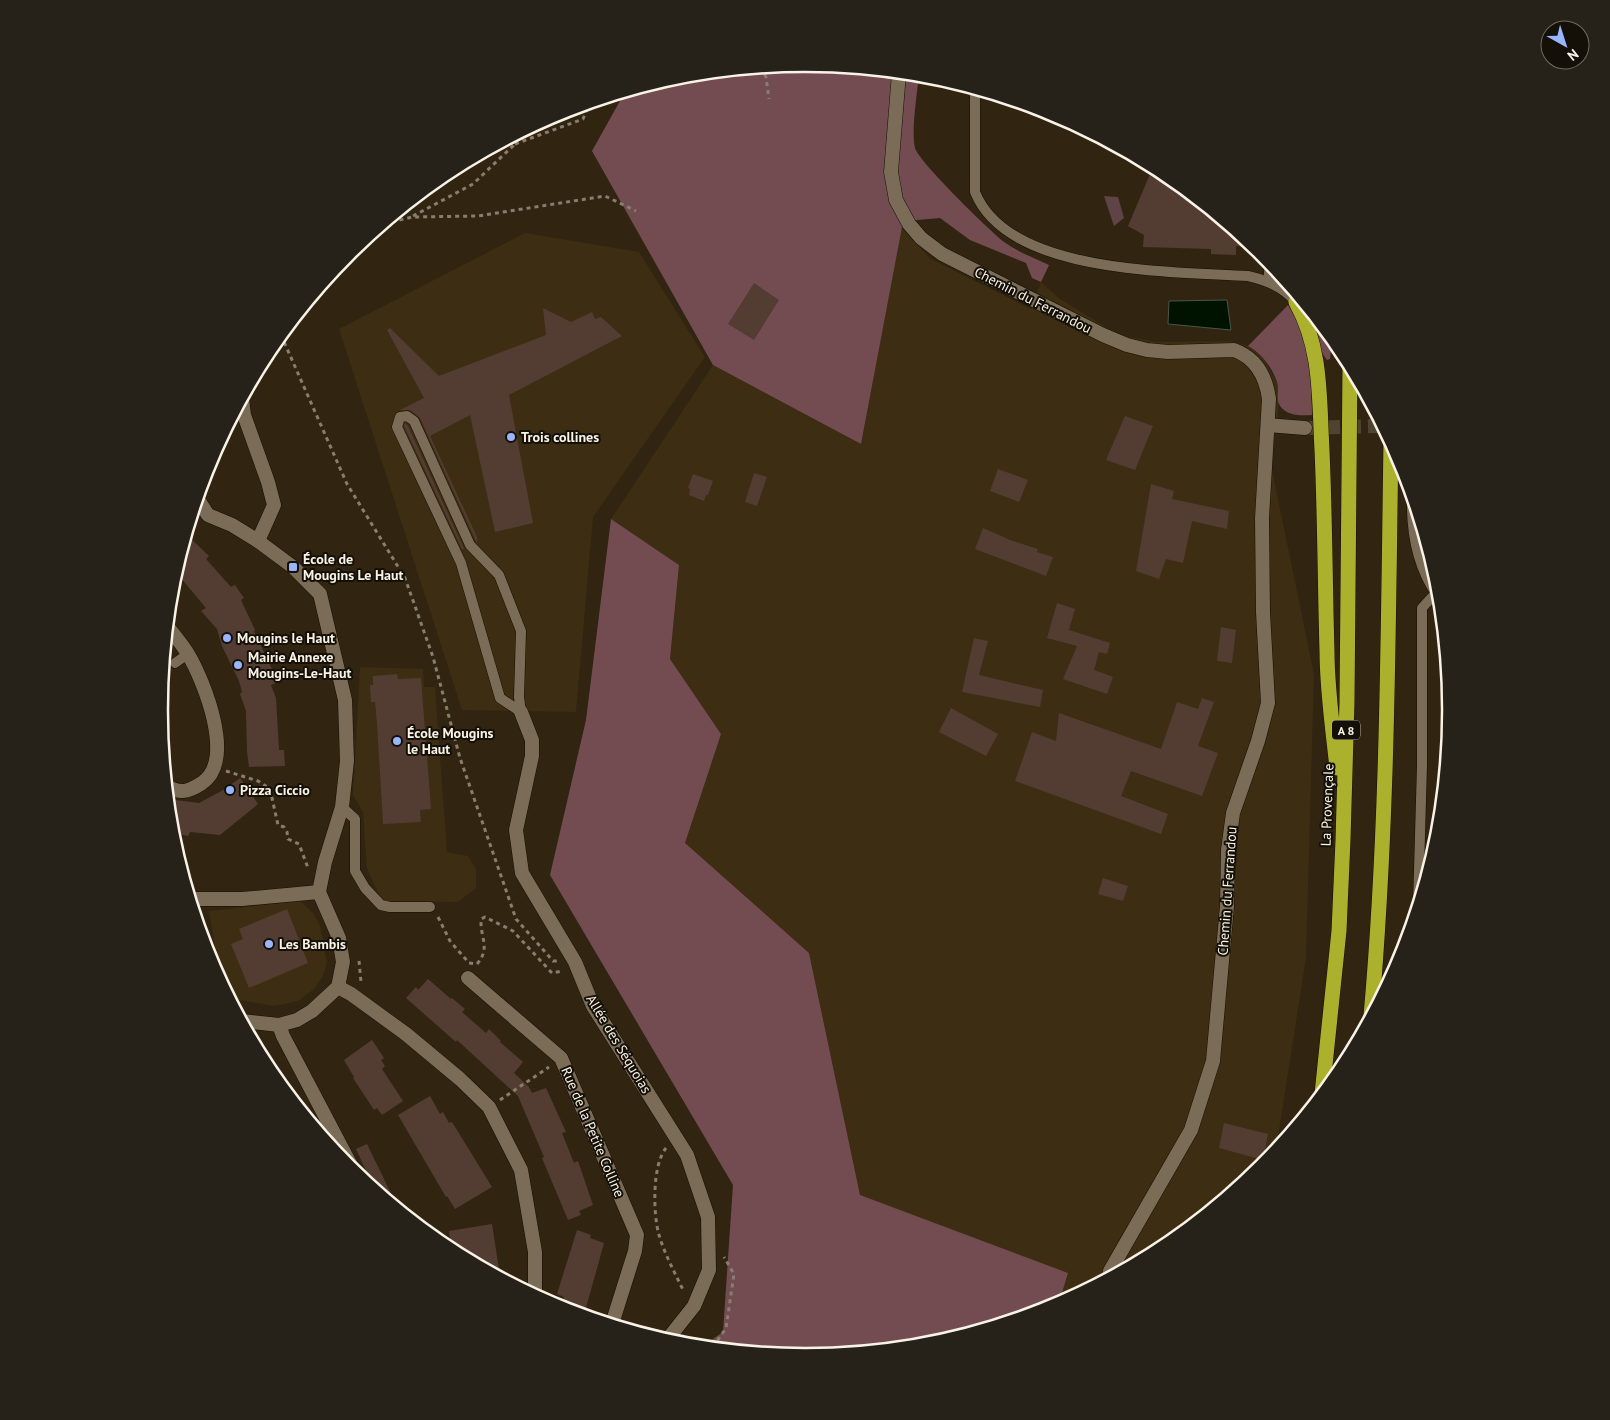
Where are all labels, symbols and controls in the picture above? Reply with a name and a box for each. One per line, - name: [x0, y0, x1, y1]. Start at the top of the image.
- north arrow: [1540, 20, 1590, 70]
- text: N: [1564, 45, 1582, 65]
- street label: Chemin du Ferrandou: [971, 263, 1095, 337]
- place label: Trois collines: [521, 428, 599, 446]
- marker: Trois collines: [505, 431, 517, 443]
- place label: École de Mougins Le Haut: [303, 550, 404, 584]
- marker: École de Mougins Le Haut: [287, 561, 299, 573]
- place label: Mougins le Haut: [237, 629, 335, 647]
- marker: Mougins le Haut: [221, 632, 233, 644]
- place label: Mairie Annexe Mougins-Le-Haut: [248, 648, 352, 682]
- marker: Mairie Annexe Mougins-Le-Haut: [232, 659, 244, 671]
- road number: A 8: [1332, 720, 1360, 740]
- place label: École Mougins le Haut: [407, 724, 494, 758]
- marker: École Mougins le Haut: [391, 735, 403, 747]
- street label: La Provençale: [1317, 763, 1337, 847]
- place label: Pizza Ciccio: [240, 781, 310, 799]
- marker: Pizza Ciccio: [224, 784, 236, 796]
- street label: Chemin du Ferrandou: [1214, 826, 1240, 956]
- place label: Les Bambis: [279, 935, 346, 953]
- marker: Les Bambis: [263, 938, 275, 950]
- street label: Allée des Séquoias: [582, 991, 656, 1097]
- street label: Rue de la Petite Colline: [557, 1064, 629, 1200]

